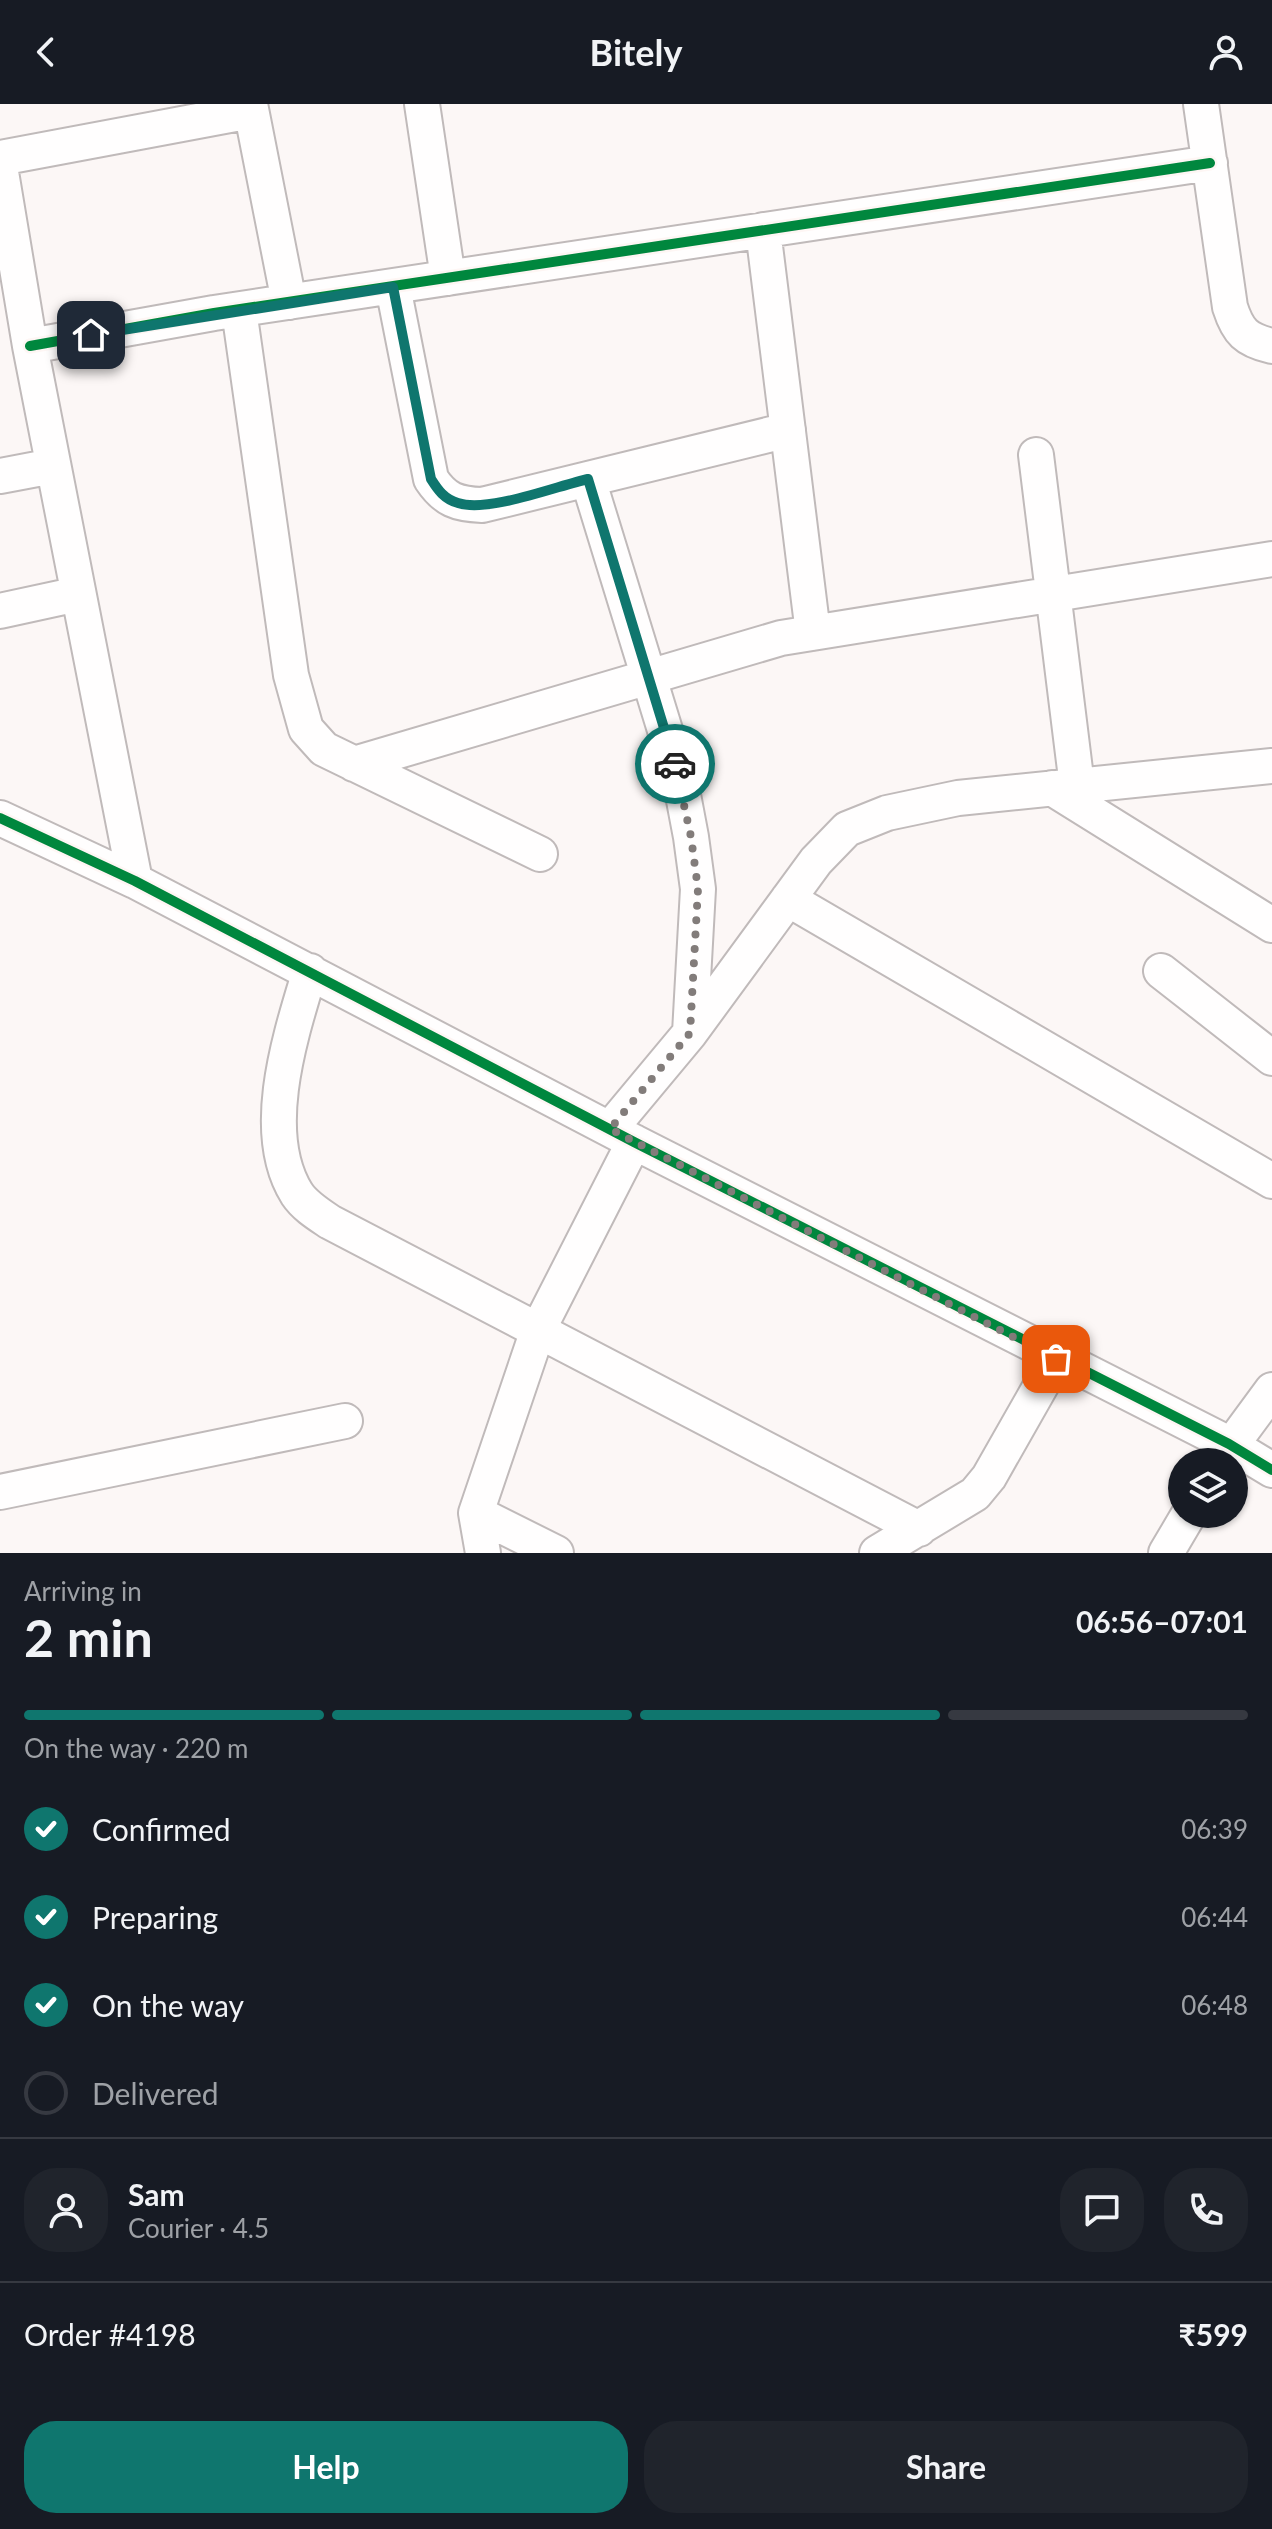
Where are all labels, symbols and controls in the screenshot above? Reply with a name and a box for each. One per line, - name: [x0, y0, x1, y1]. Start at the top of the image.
- icon: back: [24, 30, 68, 74]
- text: Bitely: [590, 30, 682, 74]
- icon: person: [1204, 30, 1248, 74]
- pin: [57, 301, 125, 369]
- icon: home: [69, 313, 113, 357]
- courier: [635, 724, 715, 804]
- icon: car: [653, 742, 697, 786]
- pin: [1022, 1325, 1090, 1393]
- icon: bag: [1034, 1337, 1078, 1381]
- map controls: [1168, 1448, 1248, 1528]
- button: layers: [1168, 1448, 1248, 1528]
- text: Arriving in: [24, 1575, 142, 1607]
- text: 06:56–07:01: [1076, 1603, 1248, 1639]
- text: 2 min: [24, 1606, 153, 1668]
- text: On the way · 220 m: [24, 1732, 248, 1764]
- icon: check: [24, 1807, 68, 1851]
- text: Confirmed: [92, 1811, 231, 1847]
- text: 06:39: [1181, 1813, 1248, 1845]
- icon: check: [24, 1895, 68, 1939]
- text: Preparing: [92, 1899, 218, 1935]
- text: 06:44: [1181, 1901, 1248, 1933]
- icon: check: [24, 1983, 68, 2027]
- text: On the way: [92, 1987, 244, 2023]
- text: 06:48: [1181, 1989, 1248, 2021]
- text: Delivered: [92, 2075, 219, 2111]
- button: person: [24, 2168, 108, 2252]
- button: chat: [1060, 2168, 1144, 2252]
- button: phone: [1164, 2168, 1248, 2252]
- text: Sam: [128, 2176, 185, 2212]
- text: Courier · 4.5: [128, 2212, 269, 2244]
- text: Order #4198: [24, 2316, 196, 2352]
- text: ₹599: [1178, 2316, 1248, 2352]
- button: Help: [24, 2421, 628, 2513]
- button: Share: [644, 2421, 1248, 2513]

